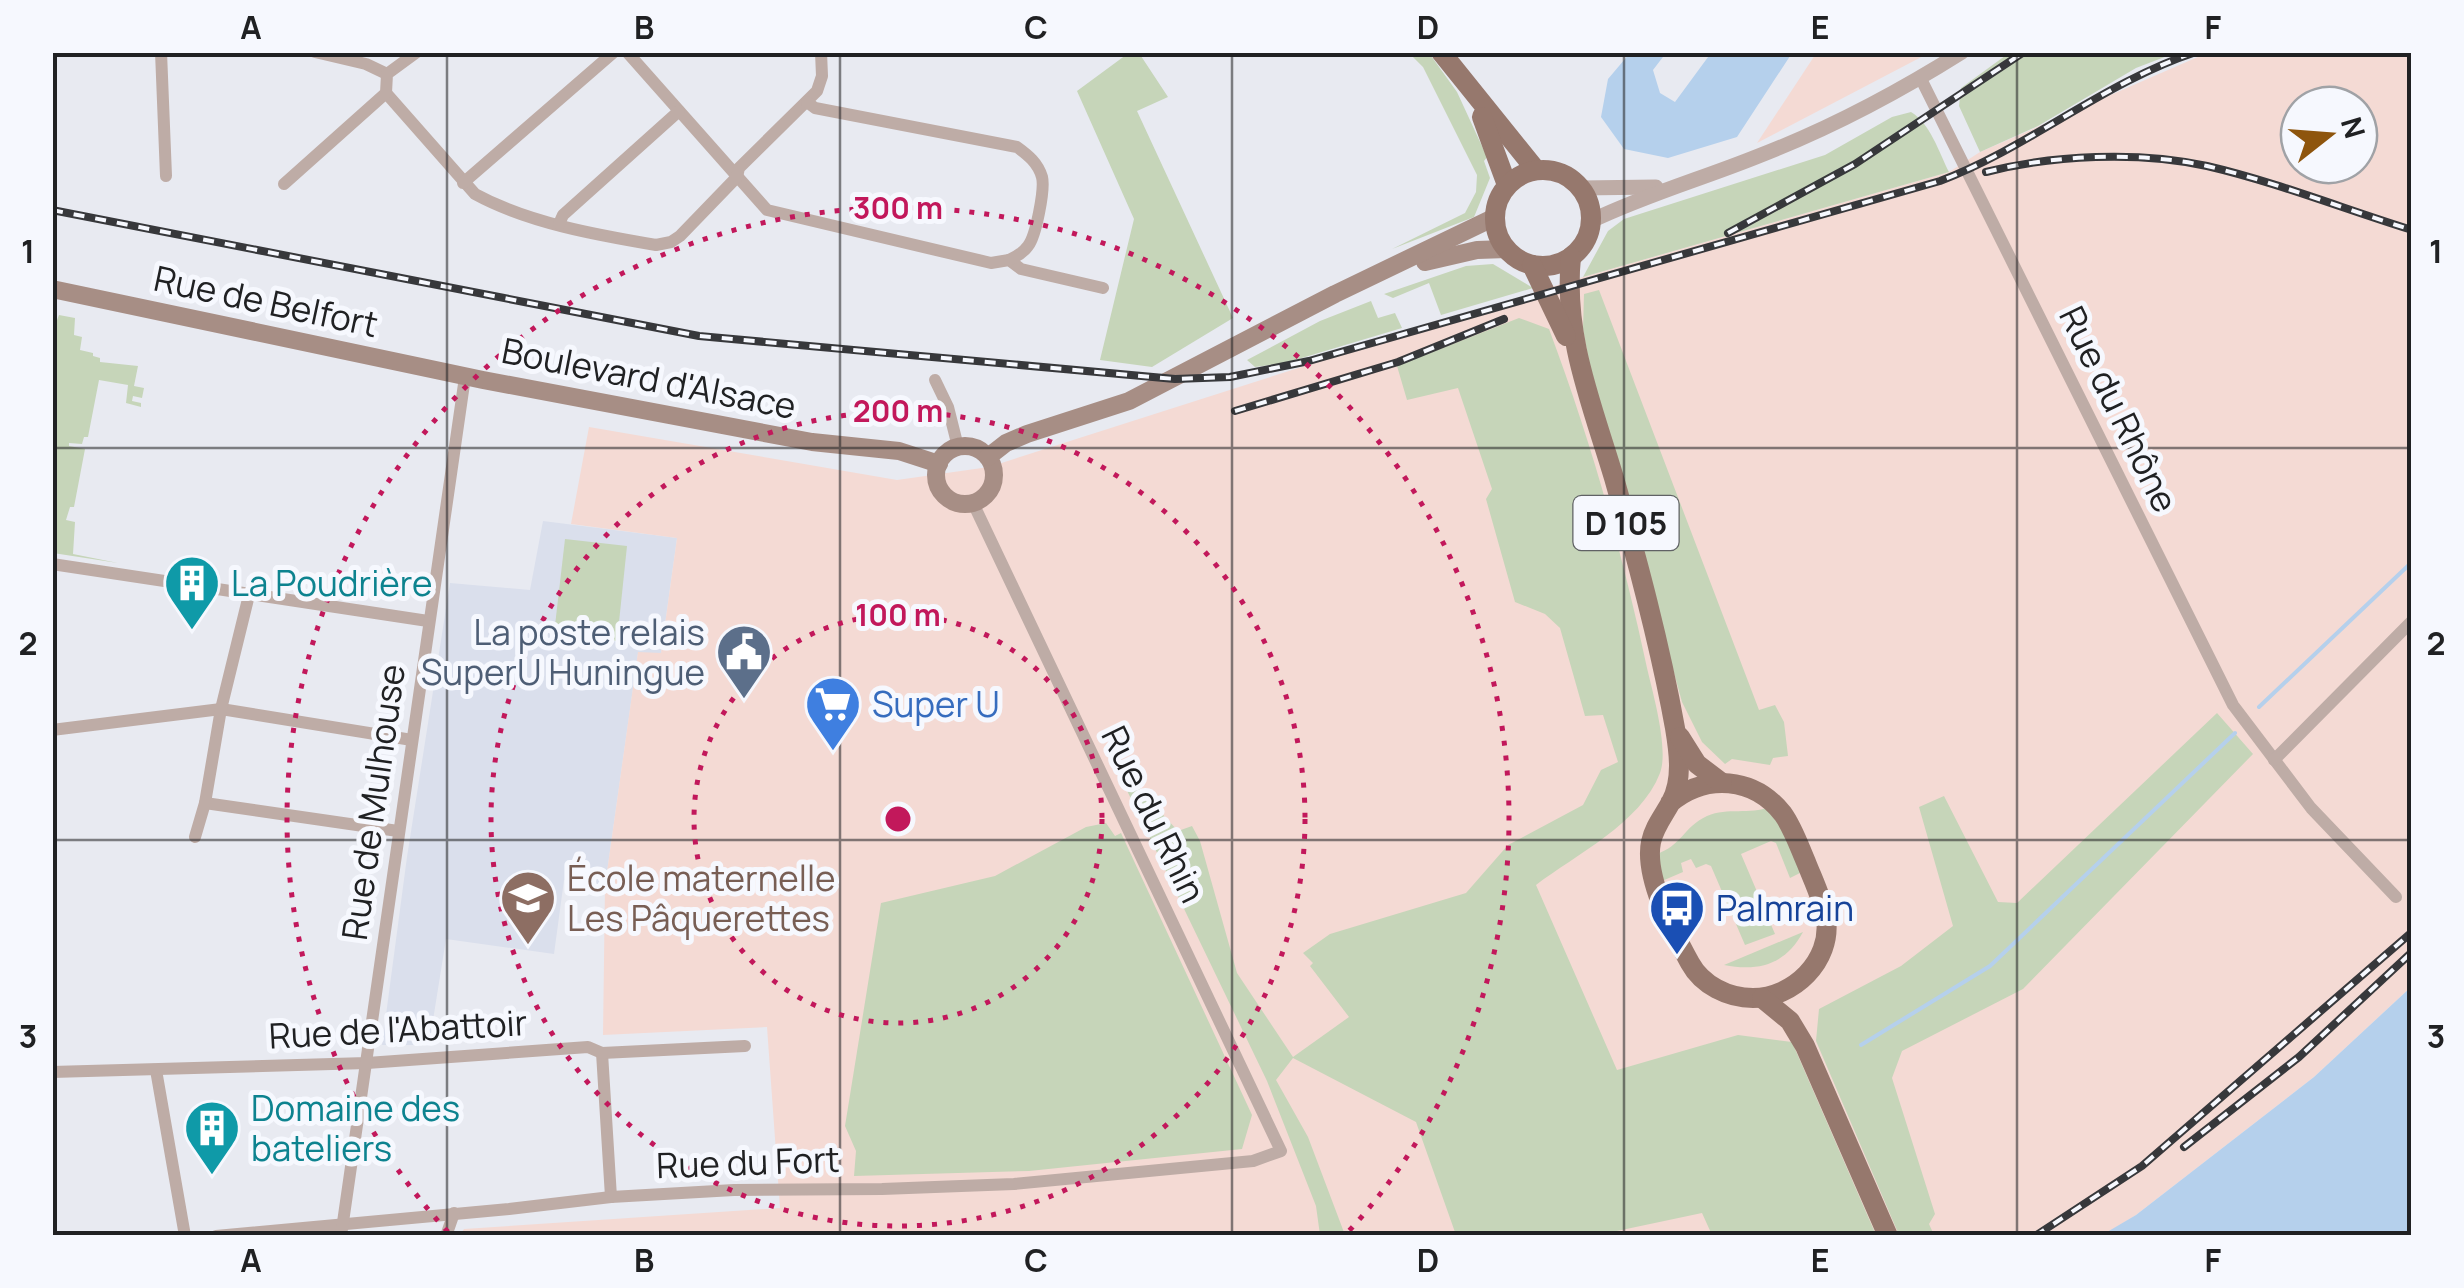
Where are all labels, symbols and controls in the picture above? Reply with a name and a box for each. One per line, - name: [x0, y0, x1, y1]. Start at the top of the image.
- text: A: [240, 5, 262, 49]
- text: B: [634, 5, 654, 49]
- text: C: [1024, 5, 1048, 49]
- text: D: [1417, 5, 1439, 49]
- text: E: [1811, 5, 1829, 49]
- text: F: [2205, 5, 2222, 49]
- north arrow: [2279, 85, 2379, 185]
- text: N: [2333, 112, 2375, 143]
- text: 300 m: [853, 187, 943, 228]
- text: 1: [21, 229, 35, 273]
- text: 1: [2429, 229, 2443, 273]
- street label: Rue de Belfort: [150, 254, 382, 348]
- street label: Rue du Rhône: [2048, 298, 2190, 520]
- street label: Boulevard d'Alsace: [498, 326, 800, 430]
- text: 200 m: [853, 390, 943, 431]
- road number: D 105: [1574, 496, 1678, 550]
- building icon: La Poudrière: [162, 553, 222, 632]
- place label: La Poudrière: [231, 559, 433, 607]
- text: 100 m: [855, 594, 941, 635]
- place label: La poste relais SuperU Huningue: [421, 608, 705, 696]
- text: 2: [18, 621, 38, 665]
- text: 2: [2426, 621, 2446, 665]
- public building icon: La poste relais SuperU Huningue: [714, 622, 774, 701]
- street label: Rue de Mulhouse: [330, 661, 416, 943]
- supermarket icon: Super U: [803, 674, 863, 753]
- place label: Super U: [872, 680, 1000, 728]
- street label: Rue du Rhin: [1091, 718, 1217, 910]
- centre of rings: [880, 801, 916, 837]
- place label: École maternelle Les Pâquerettes: [567, 854, 836, 942]
- school or university icon: École maternelle Les Pâquerettes: [498, 868, 558, 947]
- bus stop icon: Palmrain: [1647, 878, 1707, 957]
- place label: Palmrain: [1716, 884, 1854, 932]
- street label: Rue de l'Abattoir: [268, 998, 528, 1060]
- text: 3: [19, 1014, 37, 1058]
- text: 3: [2427, 1014, 2445, 1058]
- place label: Domaine des bateliers: [251, 1084, 460, 1172]
- building icon: Domaine des bateliers: [182, 1098, 242, 1177]
- street label: Rue du Fort: [656, 1135, 840, 1189]
- text: A: [240, 1238, 262, 1282]
- text: B: [634, 1238, 654, 1282]
- text: C: [1024, 1238, 1048, 1282]
- text: D: [1417, 1238, 1439, 1282]
- text: E: [1811, 1238, 1829, 1282]
- text: F: [2205, 1238, 2222, 1282]

